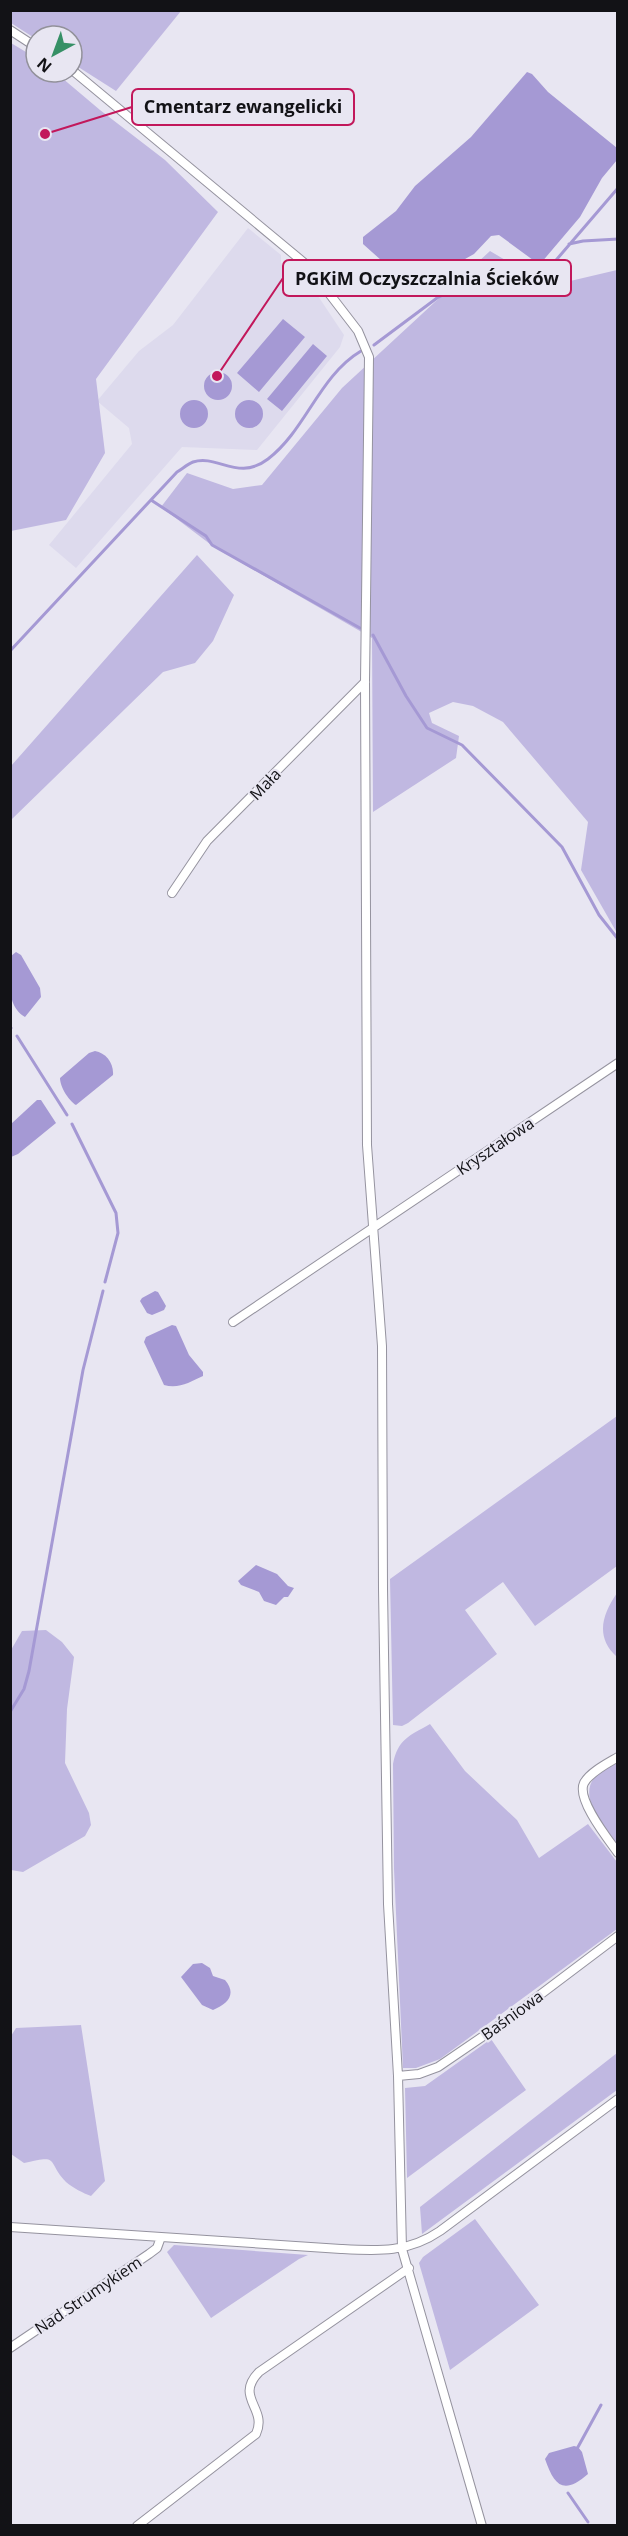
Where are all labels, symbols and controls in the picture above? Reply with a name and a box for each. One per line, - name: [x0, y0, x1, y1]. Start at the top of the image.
- north arrow: [24, 24, 84, 84]
- text: N: [32, 53, 56, 78]
- callout: Cmentarz ewangelicki: [132, 89, 354, 125]
- text: Cmentarz ewangelicki: [144, 94, 342, 118]
- callout: PGKiM Oczyszczalnia Ścieków: [283, 260, 571, 296]
- text: PGKiM Oczyszczalnia Ścieków: [295, 266, 560, 290]
- street label: Mała: [245, 763, 285, 805]
- street label: Kryształowa: [452, 1112, 538, 1180]
- street label: Baśniowa: [477, 1985, 547, 2045]
- street label: Nad Strumykiem: [30, 2251, 146, 2339]

